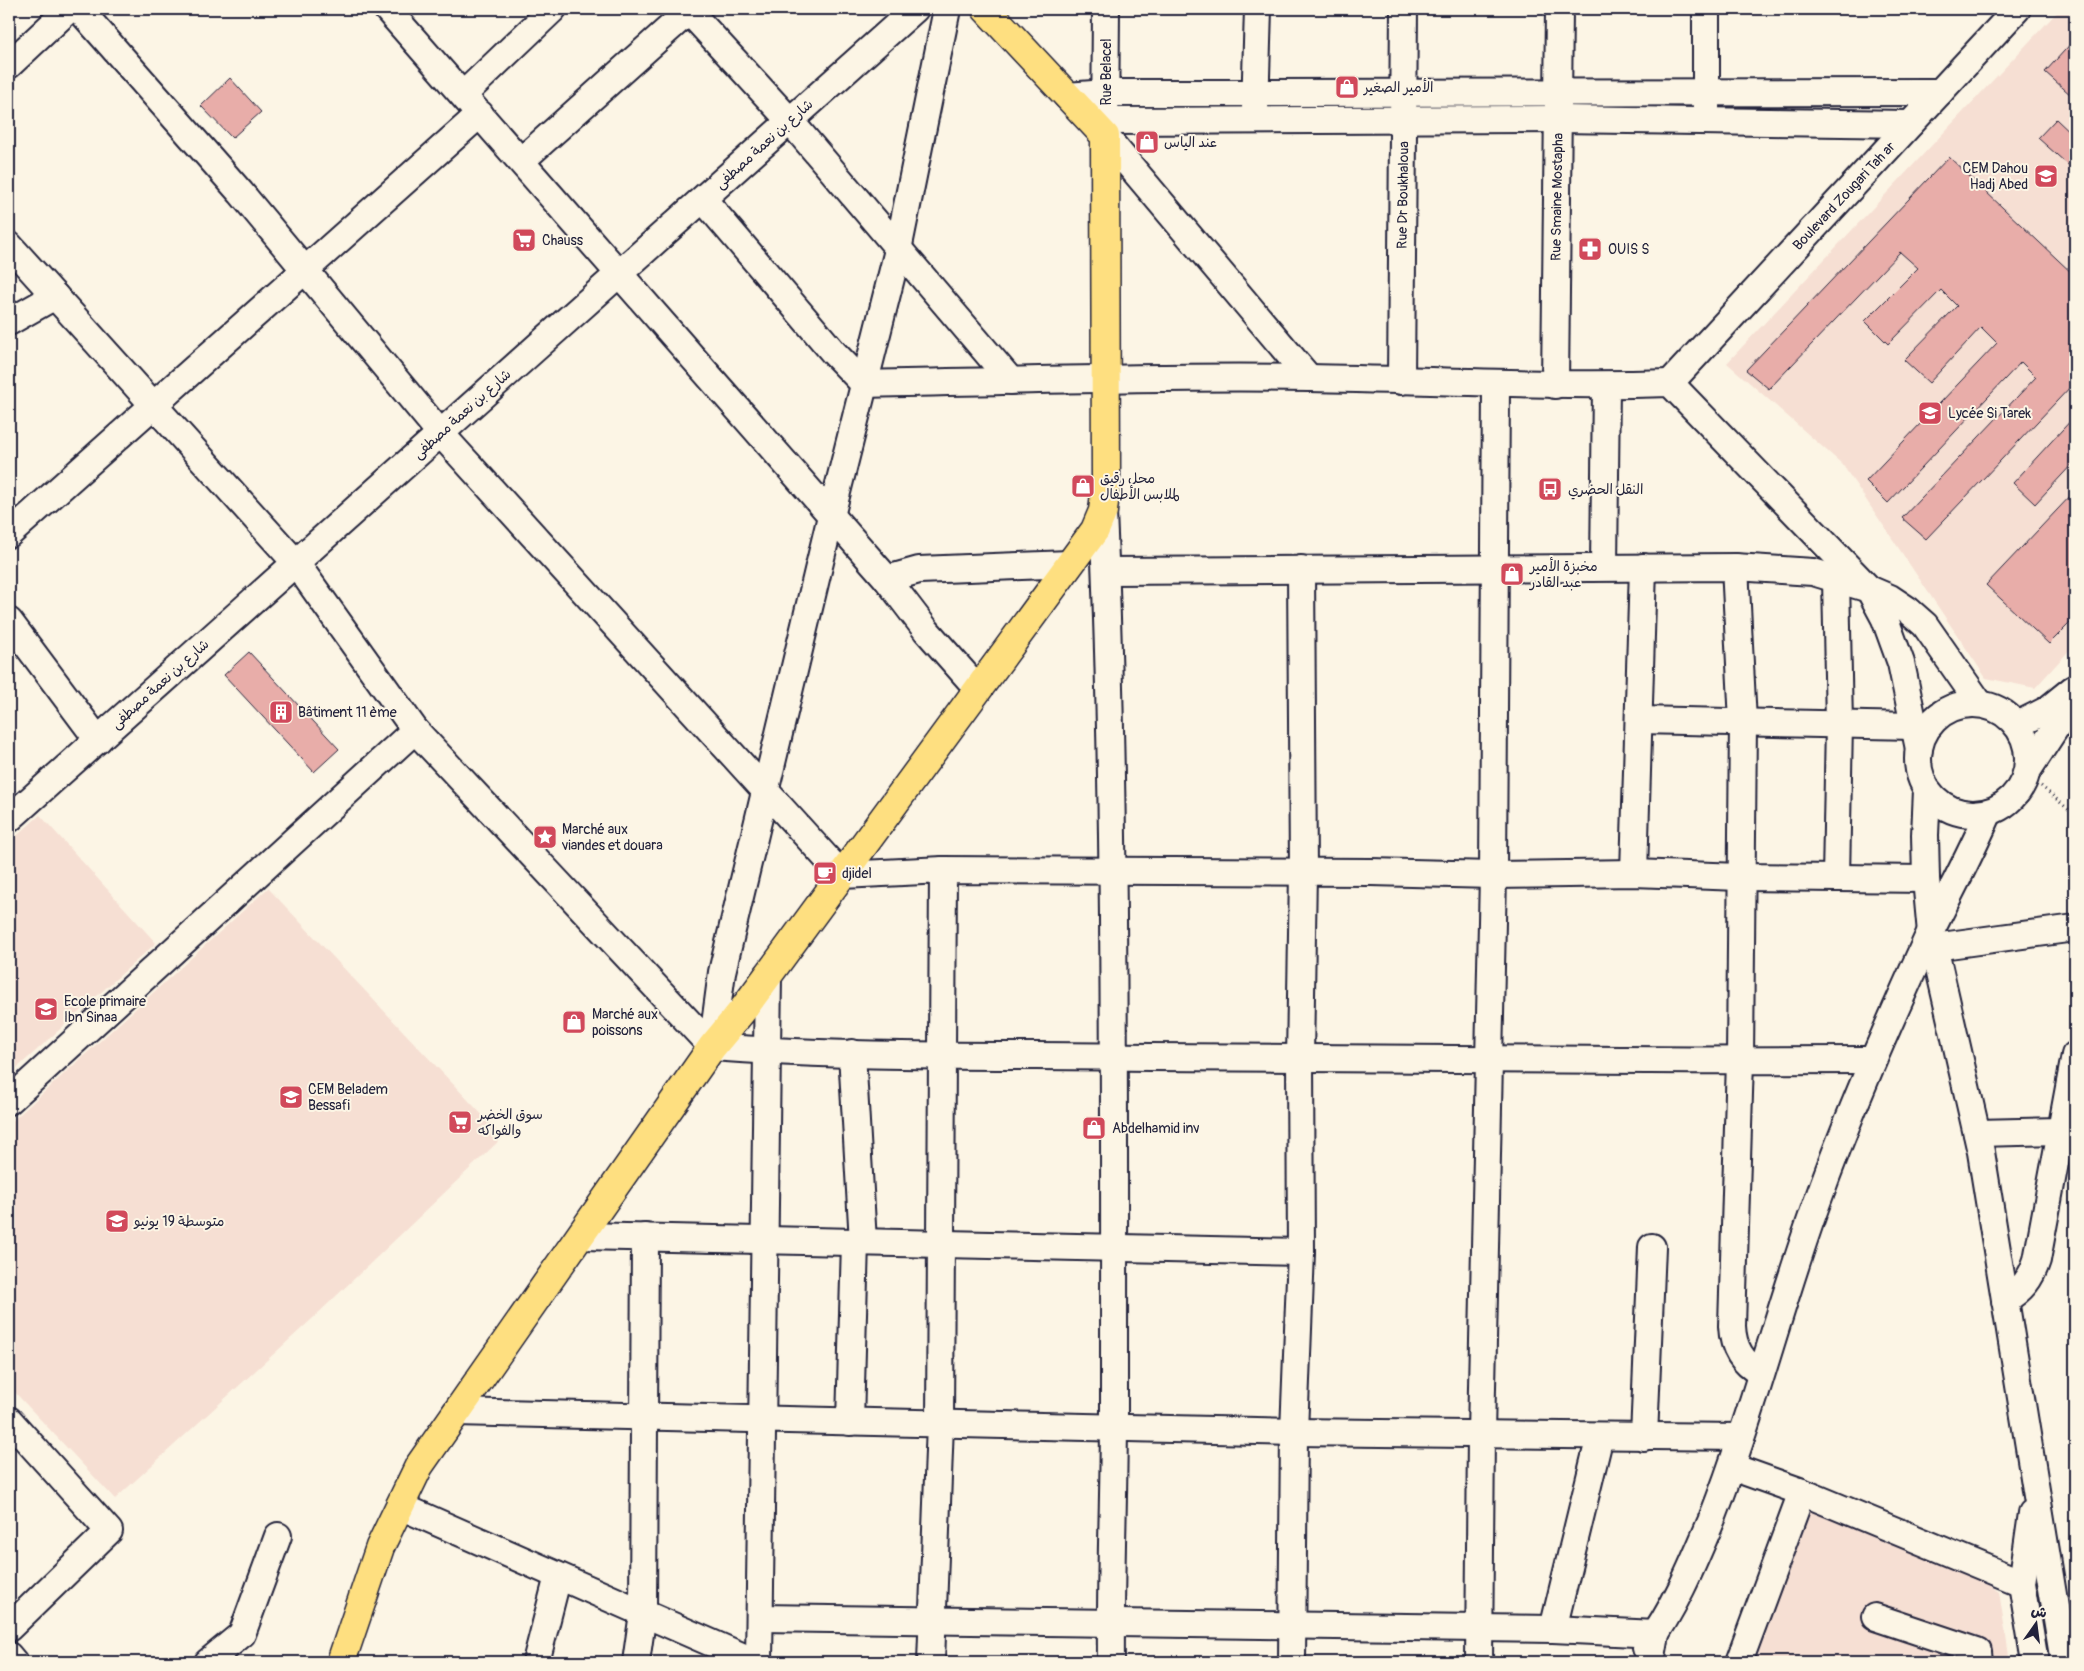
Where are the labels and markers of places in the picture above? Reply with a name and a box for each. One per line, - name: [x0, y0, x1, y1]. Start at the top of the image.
- shop icon: الأمير الصغير: [1334, 74, 1360, 100]
- place label: الأمير الصغير: [1363, 78, 1434, 96]
- shop icon: عند الياس: [1134, 129, 1160, 155]
- place label: عند الياس: [1164, 134, 1217, 151]
- place label: CEM Dahou Hadj Abed: [1963, 160, 2028, 193]
- school or university icon: CEM Dahou Hadj Abed: [2033, 163, 2059, 189]
- supermarket icon: Chauss: [511, 227, 537, 253]
- place label: Chauss: [542, 232, 584, 249]
- pharmacy icon: OUIS S: [1577, 236, 1603, 262]
- place label: OUIS S: [1608, 241, 1649, 258]
- school or university icon: Lycée Si Tarek: [1917, 400, 1943, 426]
- place label: Lycée Si Tarek: [1948, 405, 2031, 422]
- place label: محل رقيق لملابس الأطفال: [1100, 470, 1180, 503]
- shop icon: محل رقيق لملابس الأطفال: [1070, 473, 1096, 499]
- bus stop icon: النقل الحضري: [1537, 476, 1563, 502]
- place label: النقل الحضري: [1568, 481, 1643, 500]
- place label: مخبزة الأمير عبد القادر: [1529, 557, 1598, 591]
- shop icon: مخبزة الأمير عبد القادر: [1499, 561, 1525, 587]
- building icon: Bâtiment 11 ème: [268, 699, 294, 725]
- place label: Bâtiment 11 ème: [298, 704, 397, 721]
- place label: Marché aux viandes et douara: [561, 821, 663, 854]
- place icon: Marché aux viandes et douara: [532, 824, 558, 850]
- cafe icon: djidel: [812, 860, 838, 886]
- place label: djidel: [842, 865, 872, 882]
- place label: Ecole primaire Ibn Sinaa: [64, 993, 146, 1026]
- school or university icon: Ecole primaire Ibn Sinaa: [33, 996, 59, 1022]
- place label: Marché aux poissons: [592, 1006, 658, 1039]
- shop icon: Marché aux poissons: [561, 1009, 587, 1035]
- place label: CEM Beladem Bessafi: [308, 1081, 388, 1114]
- school or university icon: CEM Beladem Bessafi: [278, 1084, 304, 1110]
- place label: سوق الخضر والفواكه: [477, 1106, 543, 1139]
- supermarket icon: سوق الخضر والفواكه: [447, 1109, 473, 1135]
- shop icon: Abdelhamid inv: [1081, 1115, 1107, 1141]
- place label: Abdelhamid inv: [1112, 1120, 1200, 1137]
- school or university icon: متوسطة 19 يونيو: [104, 1208, 130, 1234]
- place label: متوسطة 19 يونيو: [133, 1213, 225, 1230]

